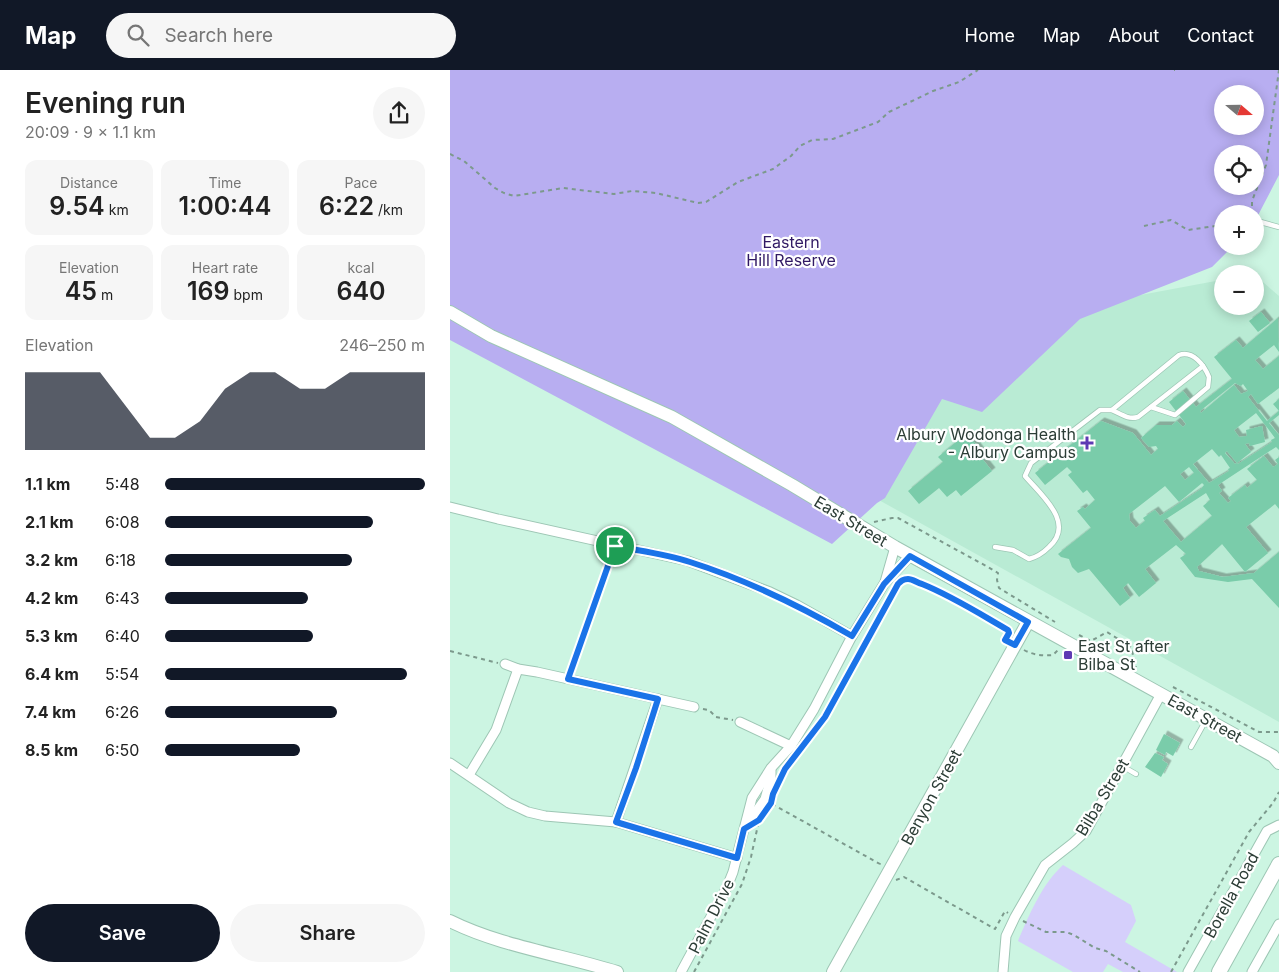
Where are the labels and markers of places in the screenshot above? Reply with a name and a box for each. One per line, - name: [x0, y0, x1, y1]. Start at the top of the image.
- place label: Albury Wodonga Health - Albury Campus: [896, 424, 1076, 462]
- marker: Albury Wodonga Health - Albury Campus: [1080, 436, 1094, 450]
- pin: [594, 525, 636, 567]
- place label: East St after Bilba St: [1078, 636, 1170, 674]
- marker: East St after Bilba St: [1062, 649, 1074, 661]

